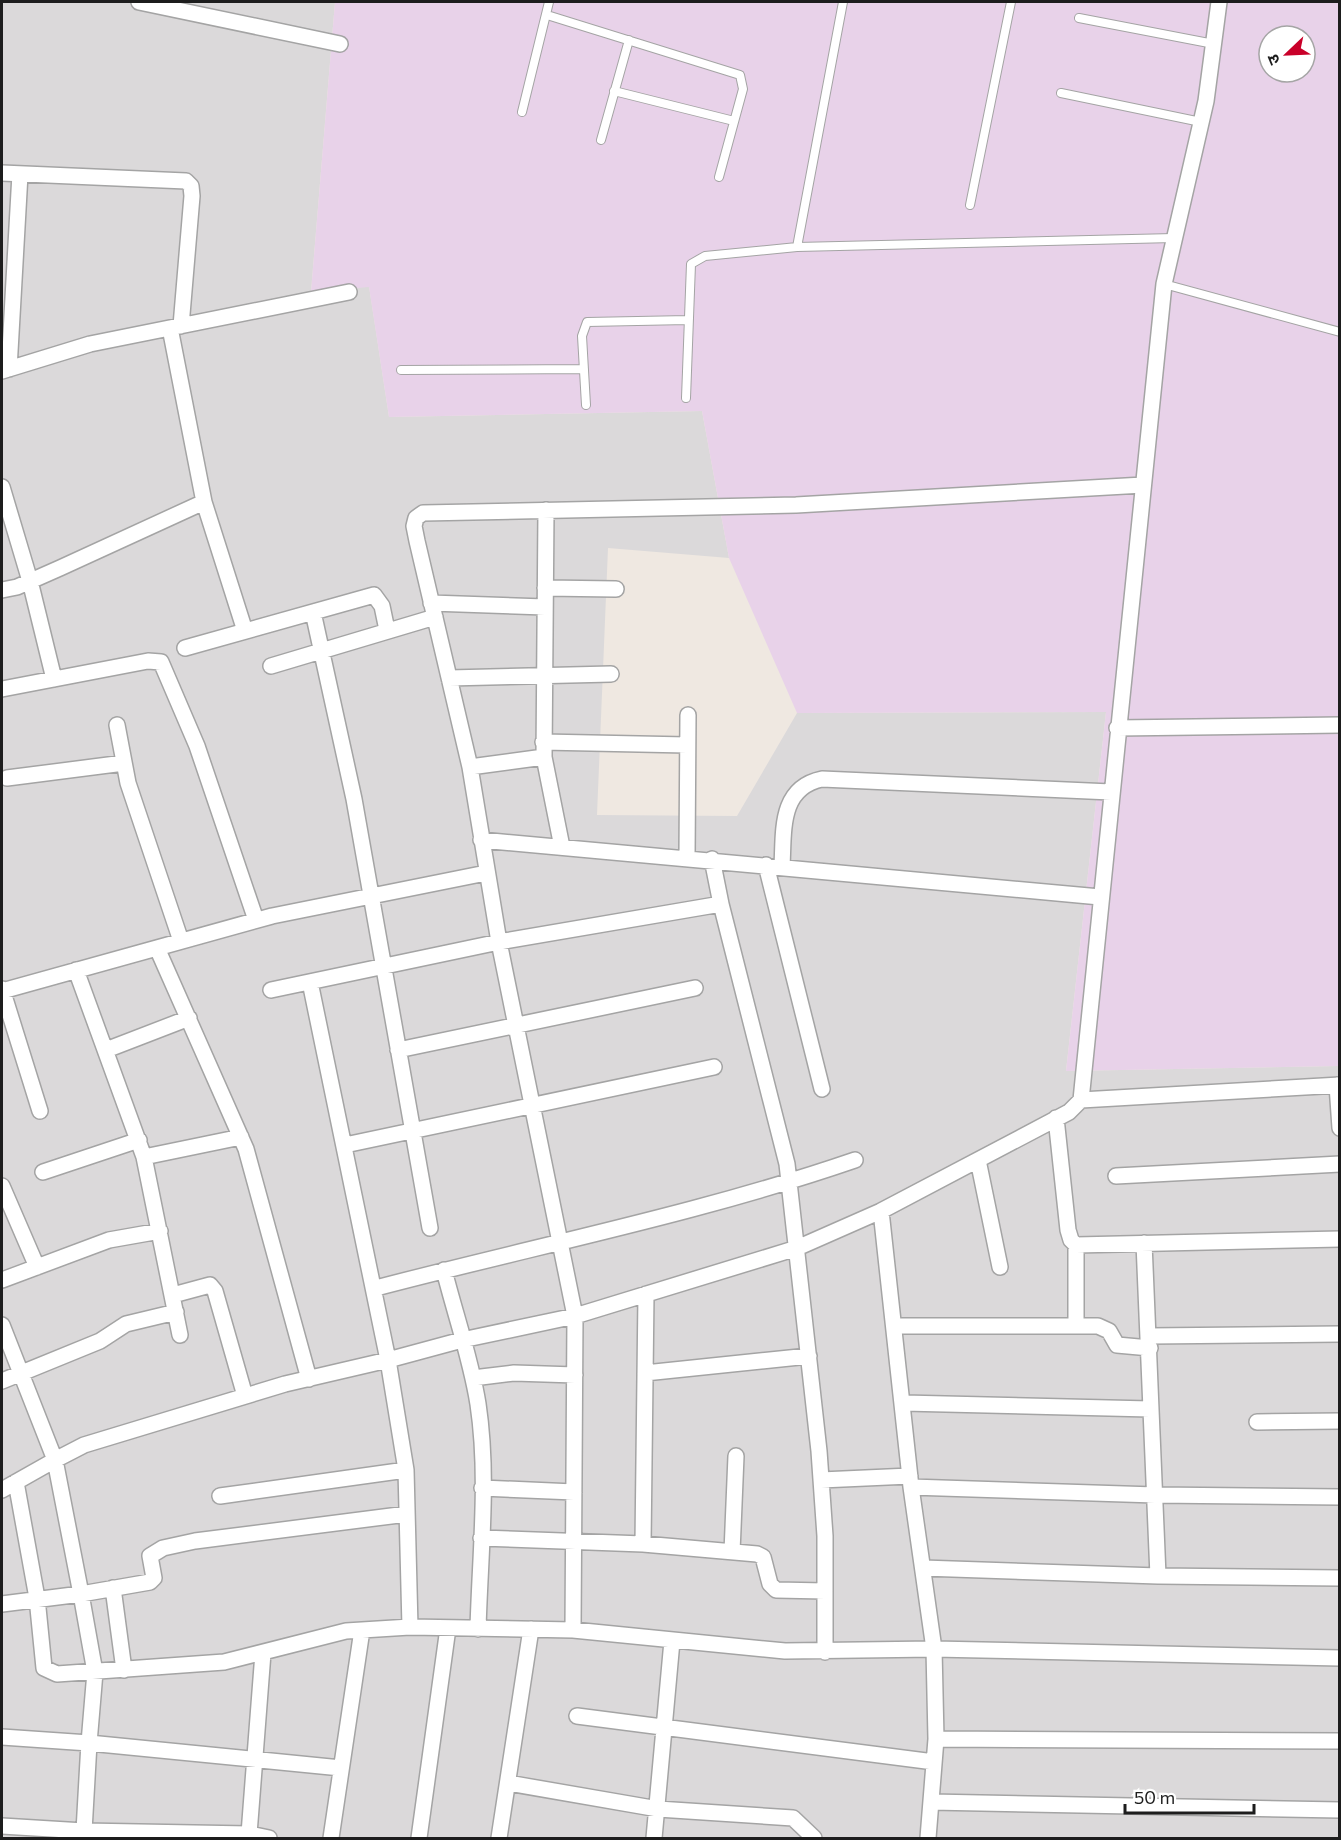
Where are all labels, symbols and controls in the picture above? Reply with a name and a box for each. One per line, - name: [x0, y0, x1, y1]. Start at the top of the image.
- north arrow: [1257, 24, 1317, 84]
- text: उ: [1262, 51, 1283, 68]
- scale bar: [1125, 1777, 1254, 1815]
- text: 50 m: [1134, 1786, 1175, 1808]

